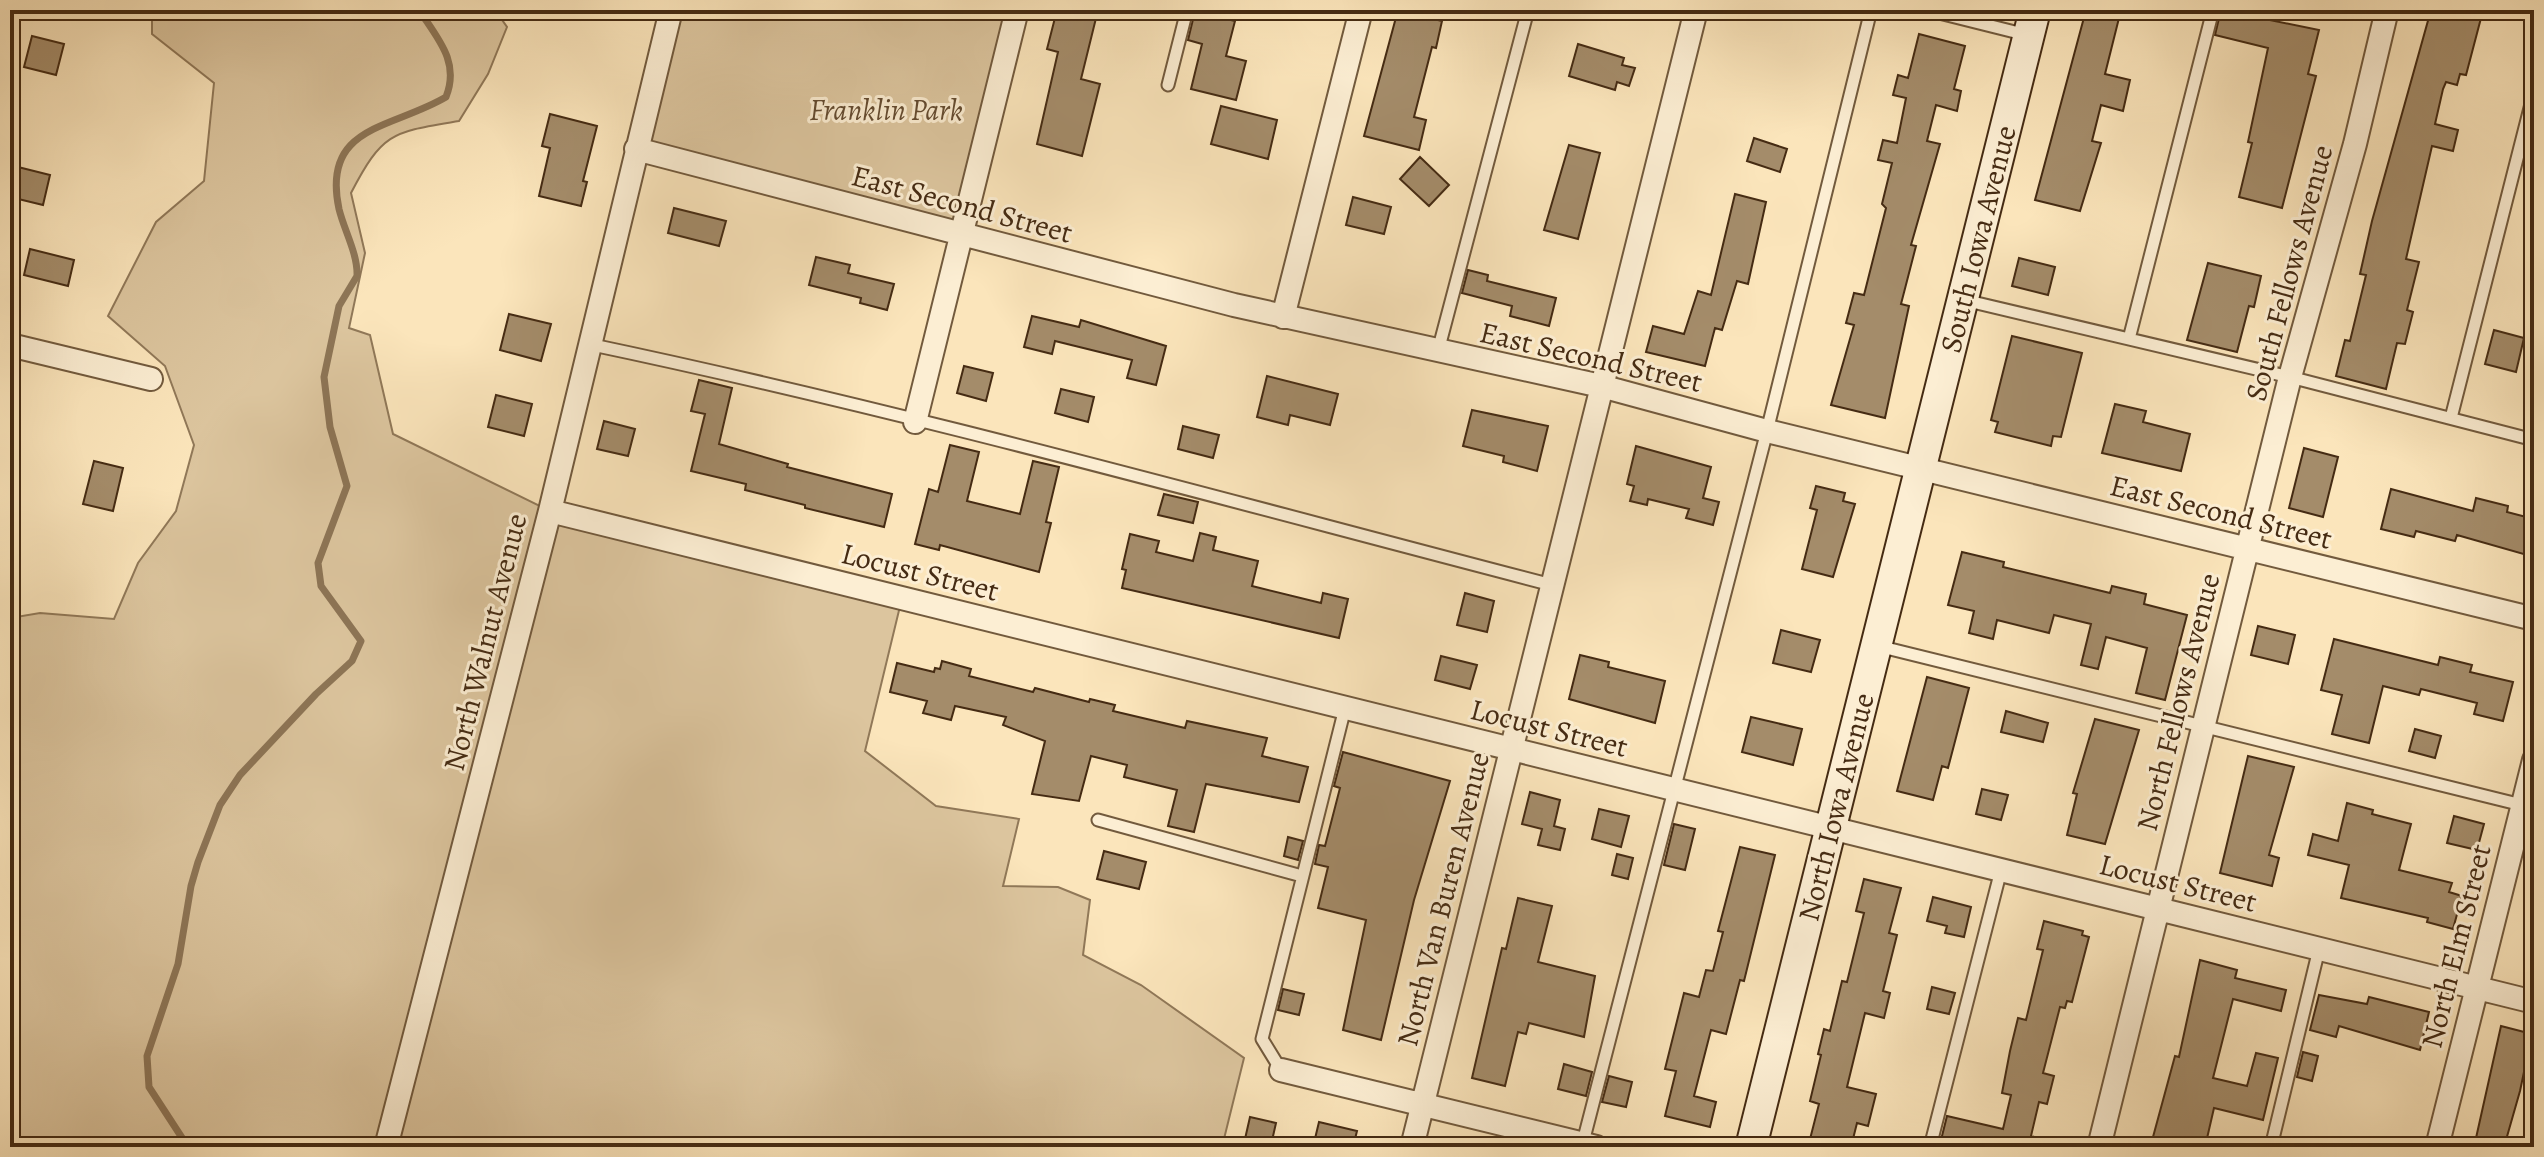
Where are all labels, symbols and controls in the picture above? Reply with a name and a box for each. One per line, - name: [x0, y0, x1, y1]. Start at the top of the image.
- park label: Franklin Park: [809, 90, 963, 130]
- street label: South Iowa Avenue: [1930, 121, 2026, 357]
- street label: South Fellows Avenue: [2236, 141, 2342, 405]
- street label: East Second Street: [847, 155, 1077, 253]
- street label: East Second Street: [1476, 312, 1706, 402]
- street label: East Second Street: [2106, 465, 2336, 559]
- street label: North Walnut Avenue: [434, 509, 536, 775]
- street label: Locust Street: [837, 533, 1003, 611]
- street label: North Fellows Avenue: [2127, 569, 2229, 835]
- street label: Locust Street: [1466, 689, 1632, 767]
- street label: North Iowa Avenue: [1788, 689, 1884, 925]
- street label: North Van Buren Avenue: [1387, 748, 1499, 1050]
- street label: North Elm Street: [2411, 840, 2501, 1052]
- street label: Locust Street: [2095, 844, 2261, 922]

